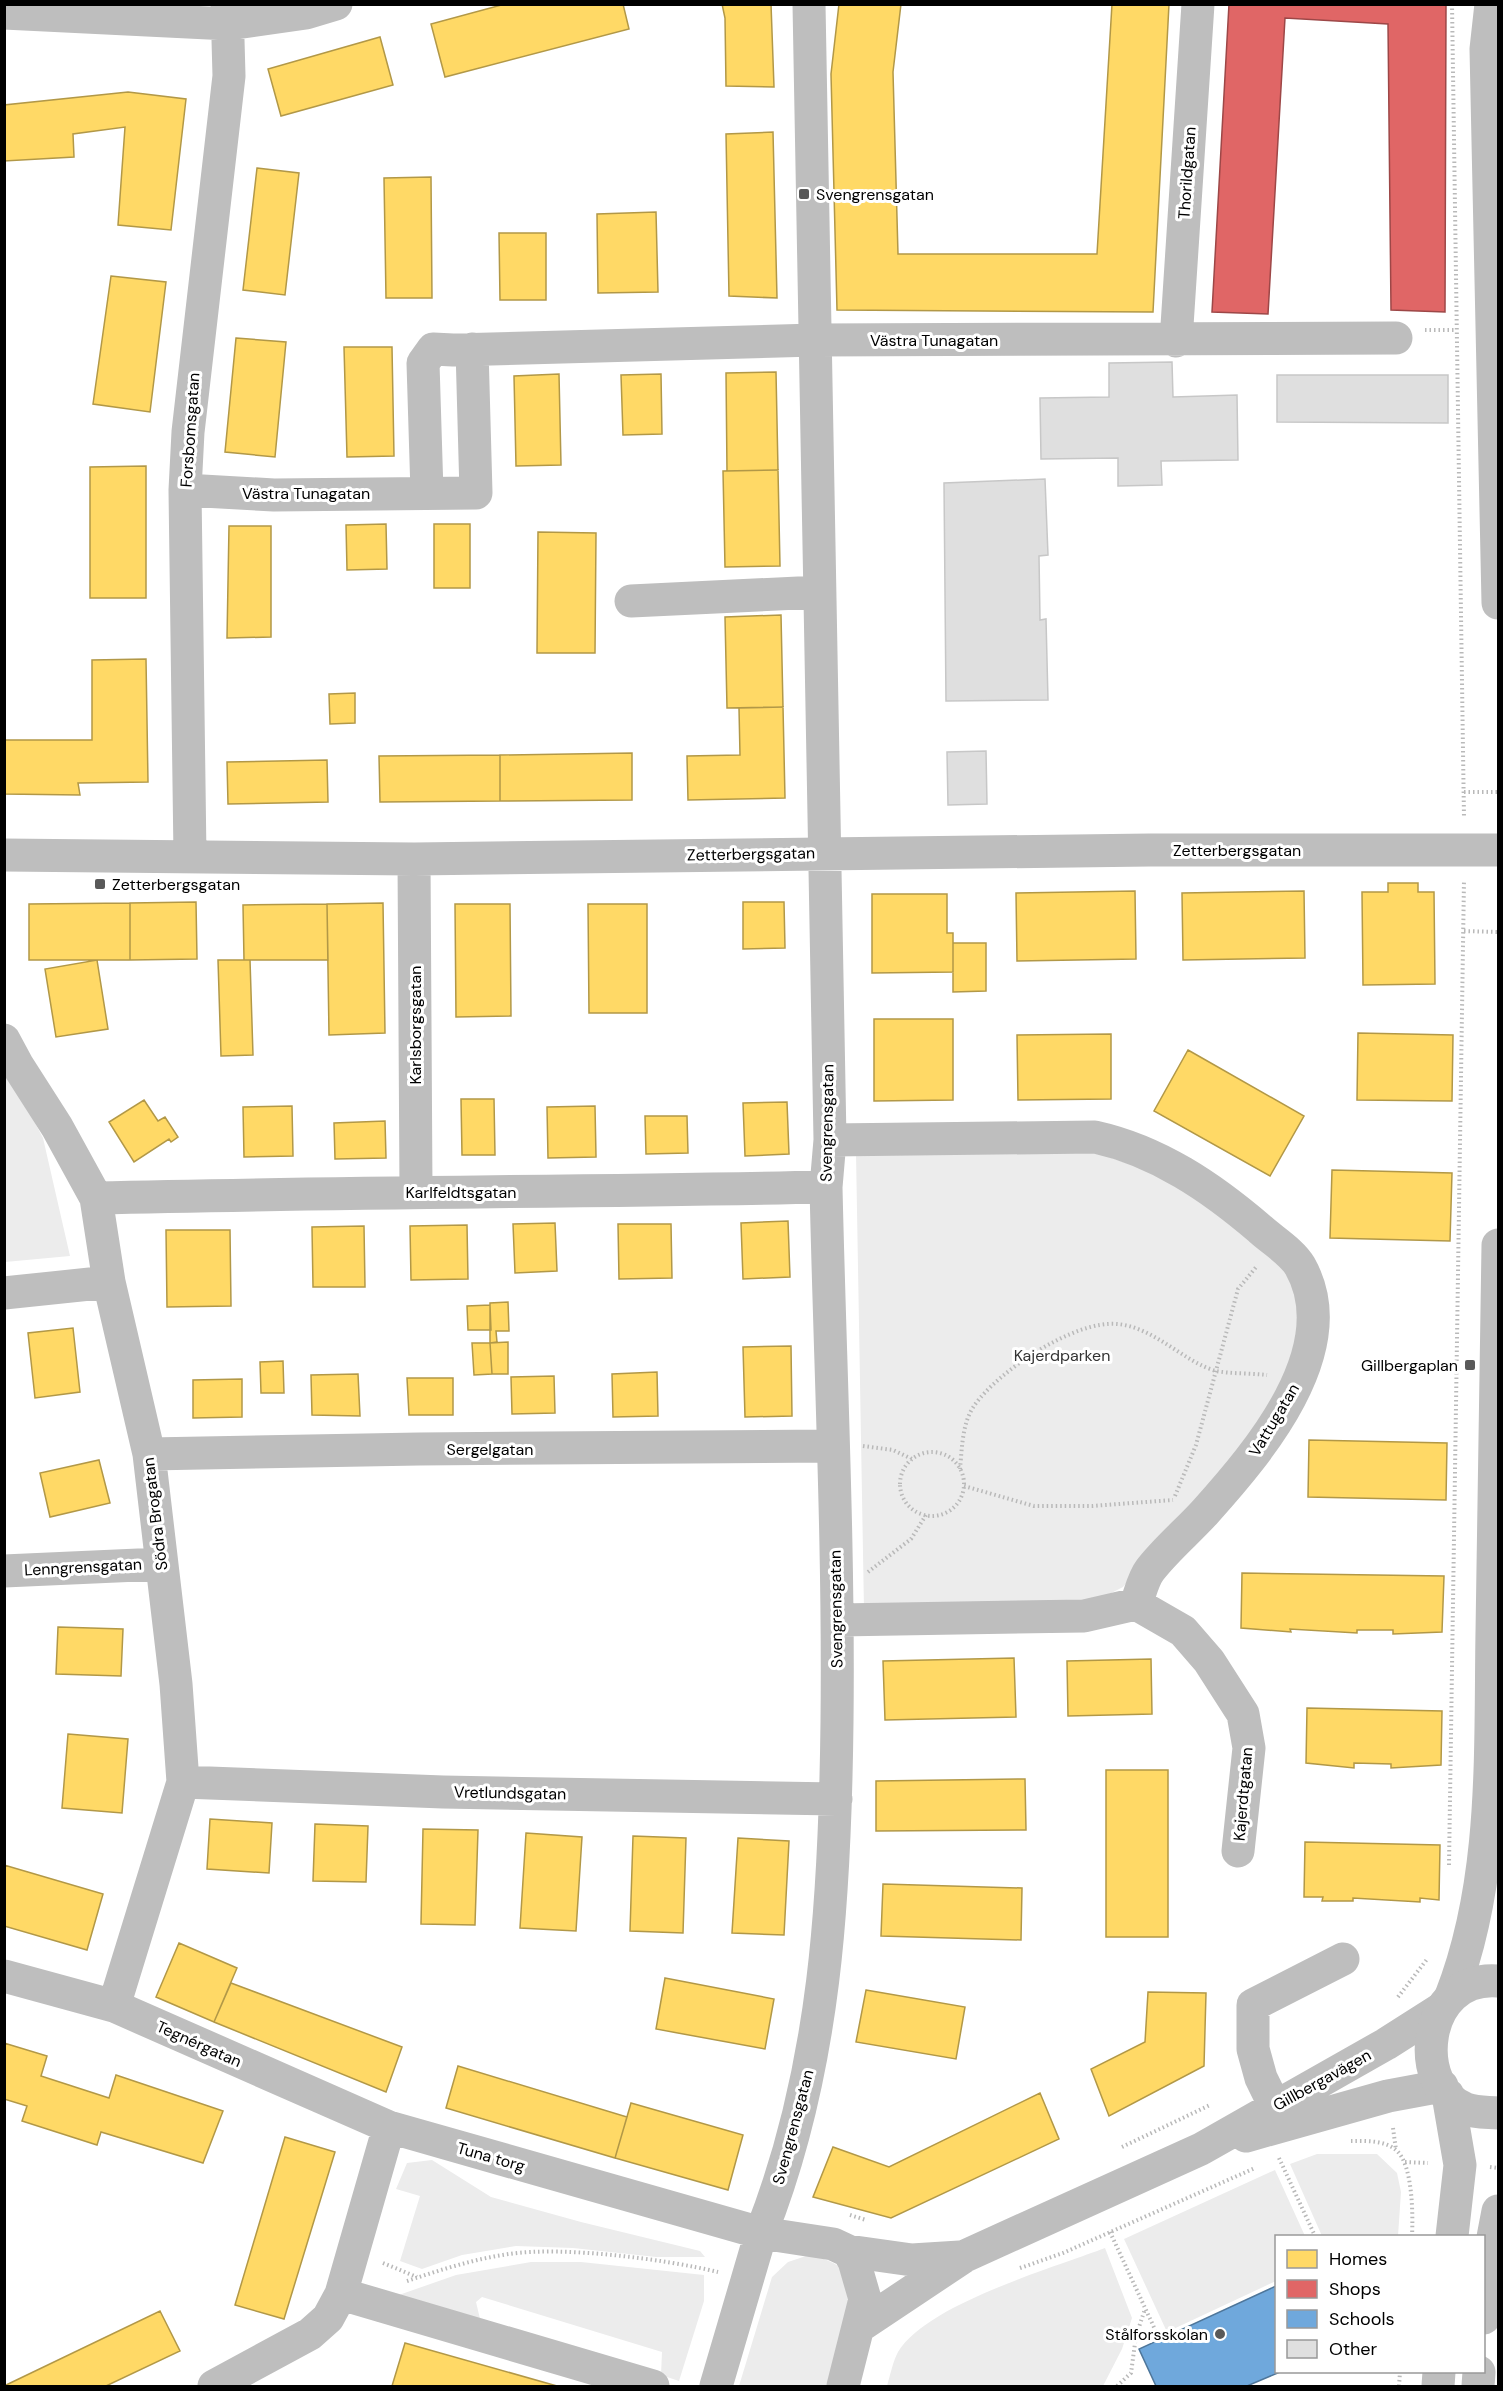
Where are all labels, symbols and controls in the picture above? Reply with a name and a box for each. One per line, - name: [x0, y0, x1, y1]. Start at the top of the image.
- street label: Thorildgatan: [1173, 126, 1201, 220]
- place label: Svengrensgatan: [816, 184, 934, 205]
- marker: Svengrensgatan: [797, 187, 811, 201]
- street label: Västra Tunagatan: [870, 330, 998, 351]
- street label: Forsbomsgatan: [176, 372, 204, 488]
- street label: Västra Tunagatan: [242, 483, 370, 504]
- street label: Zetterbergsgatan: [1173, 840, 1301, 861]
- street label: Zetterbergsgatan: [687, 842, 815, 866]
- place label: Zetterbergsgatan: [112, 874, 240, 895]
- marker: Zetterbergsgatan: [93, 877, 107, 891]
- street label: Karlsborgsgatan: [405, 966, 426, 1084]
- street label: Svengrensgatan: [815, 1064, 839, 1182]
- street label: Karlfeldtsgatan: [406, 1182, 516, 1203]
- park label: Kajerdparken: [1014, 1345, 1110, 1366]
- place label: Gillbergaplan: [1361, 1355, 1458, 1376]
- marker: Gillbergaplan: [1463, 1358, 1477, 1372]
- street label: Vattugatan: [1244, 1380, 1304, 1460]
- street label: Sergelgatan: [447, 1439, 533, 1460]
- street label: Södra Brogatan: [138, 1456, 172, 1572]
- street label: Svengrensgatan: [824, 1550, 848, 1668]
- street label: Lenngrensgatan: [24, 1553, 142, 1581]
- street label: Kajerdtgatan: [1228, 1746, 1258, 1842]
- street label: Vretlundsgatan: [454, 1782, 566, 1804]
- street label: Tegnérgatan: [153, 2016, 245, 2072]
- street label: Gillbergavägen: [1269, 2044, 1375, 2116]
- street label: Svengrensgatan: [768, 2067, 818, 2187]
- street label: Tuna torg: [455, 2137, 527, 2177]
- legend: [1275, 2235, 1485, 2373]
- text: Homes: [1329, 2247, 1387, 2271]
- text: Shops: [1329, 2277, 1381, 2301]
- text: Schools: [1329, 2307, 1394, 2331]
- place label: Stålforsskolan: [1105, 2324, 1208, 2345]
- marker: Stålforsskolan: [1213, 2327, 1227, 2341]
- text: Other: [1329, 2337, 1378, 2361]

